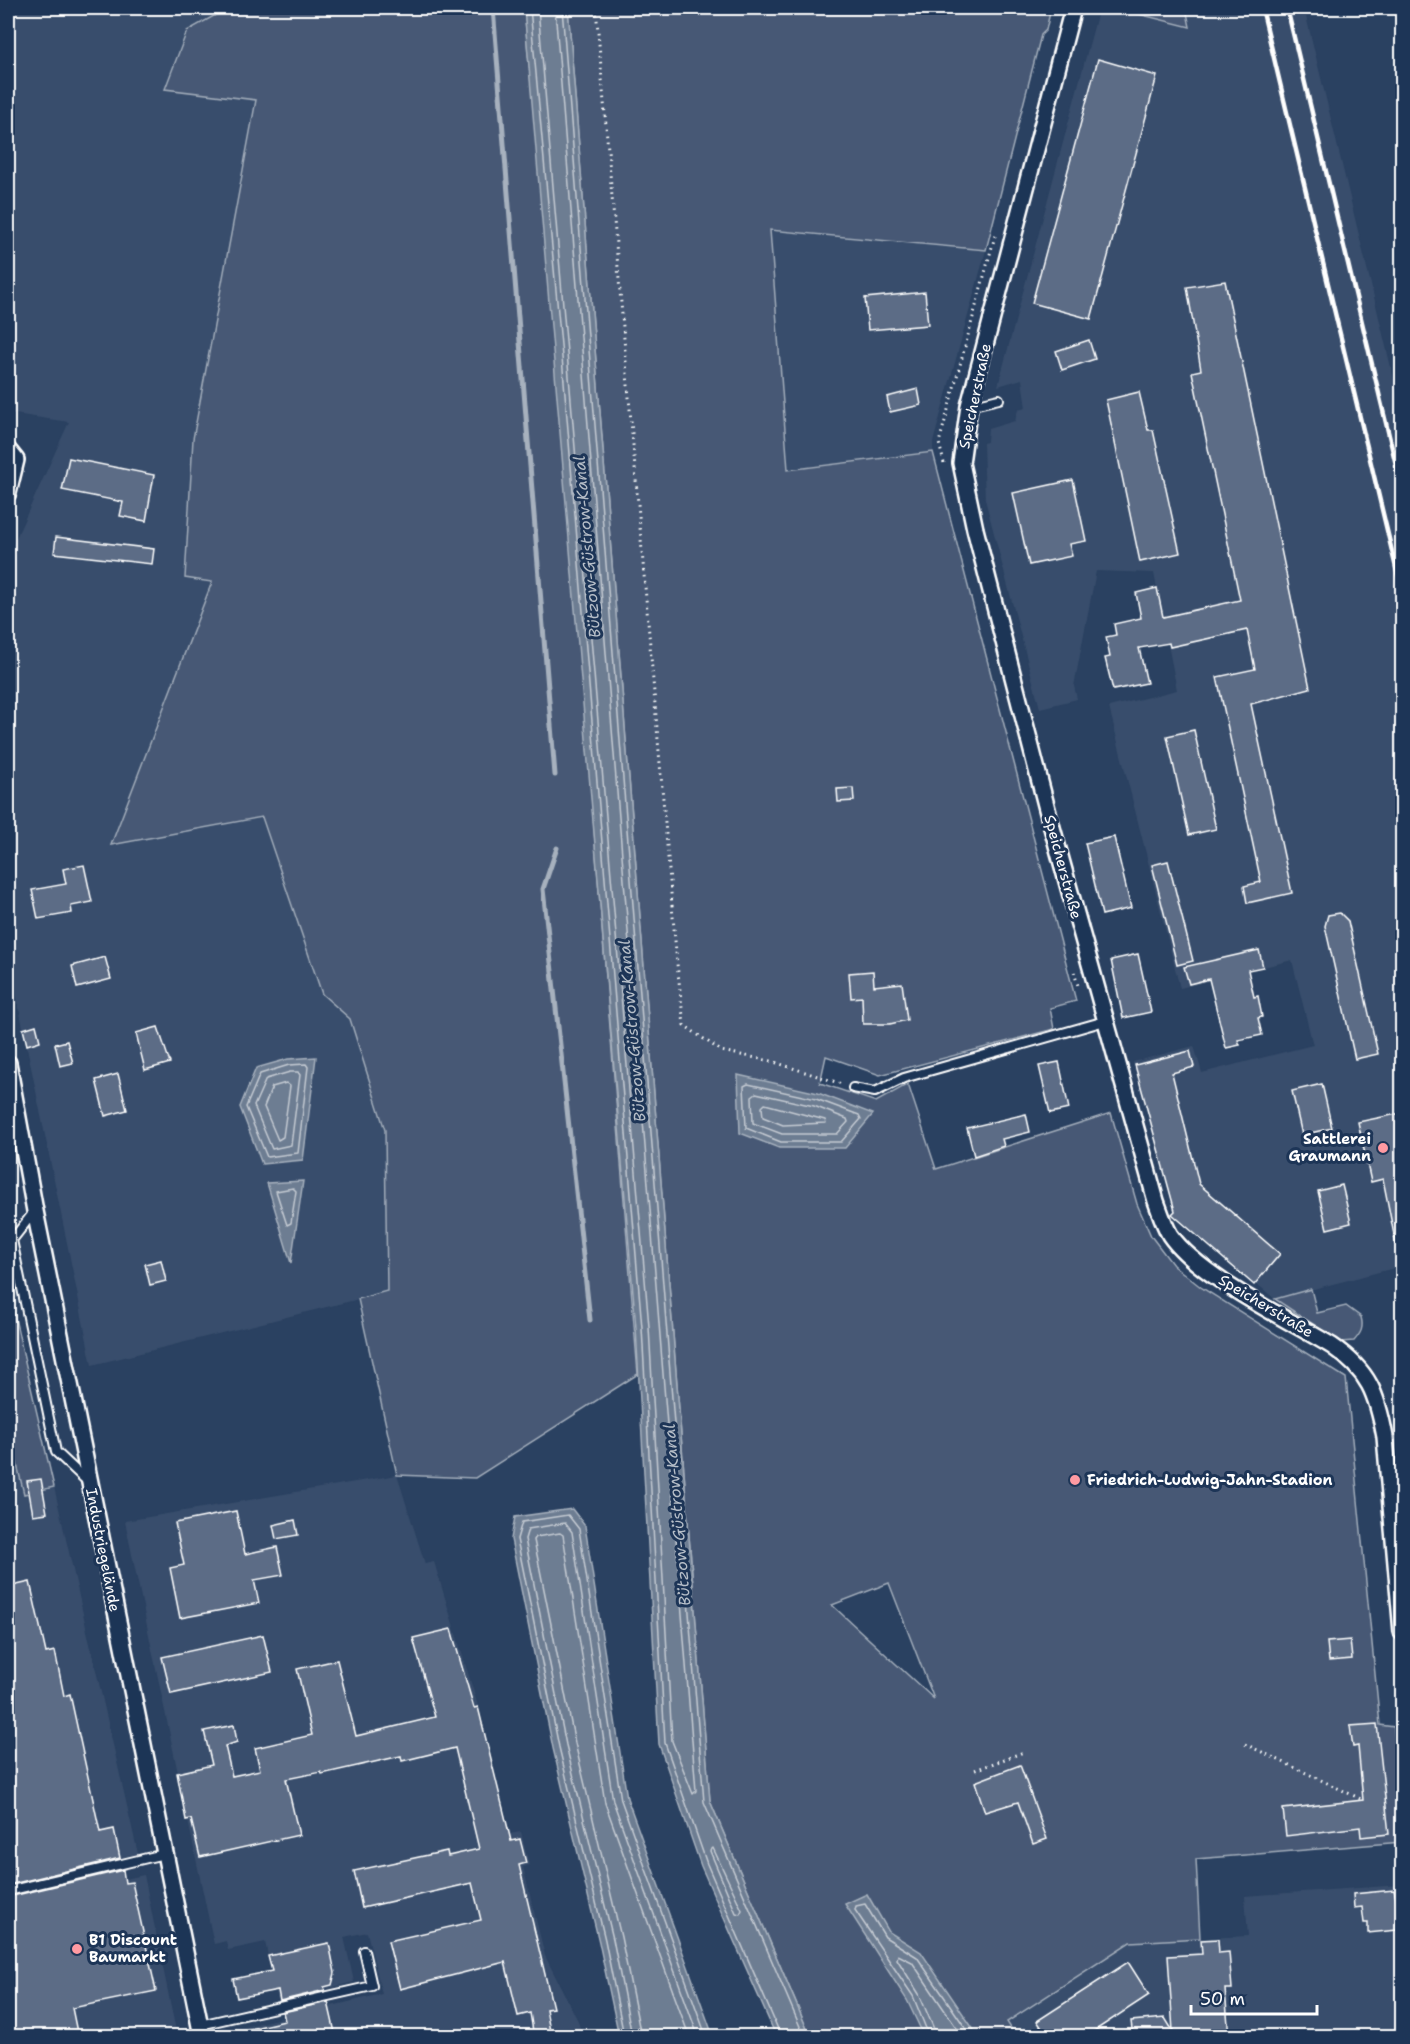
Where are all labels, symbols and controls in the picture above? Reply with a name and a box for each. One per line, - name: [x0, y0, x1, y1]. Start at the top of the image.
- street label: Speicherstraße: [954, 342, 996, 450]
- water label: Bützow-Güstrow-Kanal: [569, 455, 605, 639]
- street label: Speicherstraße: [1039, 813, 1087, 921]
- water label: Bützow-Güstrow-Kanal: [614, 939, 650, 1123]
- place label: Sattlerei Graumann: [1288, 1129, 1371, 1166]
- marker: Sattlerei Graumann: [1376, 1141, 1390, 1155]
- street label: Speicherstraße: [1215, 1270, 1317, 1342]
- water label: Bützow-Güstrow-Kanal: [659, 1423, 695, 1607]
- place label: Friedrich-Ludwig-Jahn-Stadion: [1087, 1470, 1332, 1490]
- marker: Friedrich-Ludwig-Jahn-Stadion: [1068, 1473, 1082, 1487]
- street label: Industriegelände: [81, 1486, 125, 1614]
- place label: B1 Discount Baumarkt: [89, 1930, 177, 1967]
- marker: B1 Discount Baumarkt: [70, 1942, 84, 1956]
- scale bar: [1191, 1978, 1317, 2016]
- text: 50 m: [1200, 1987, 1245, 2011]

